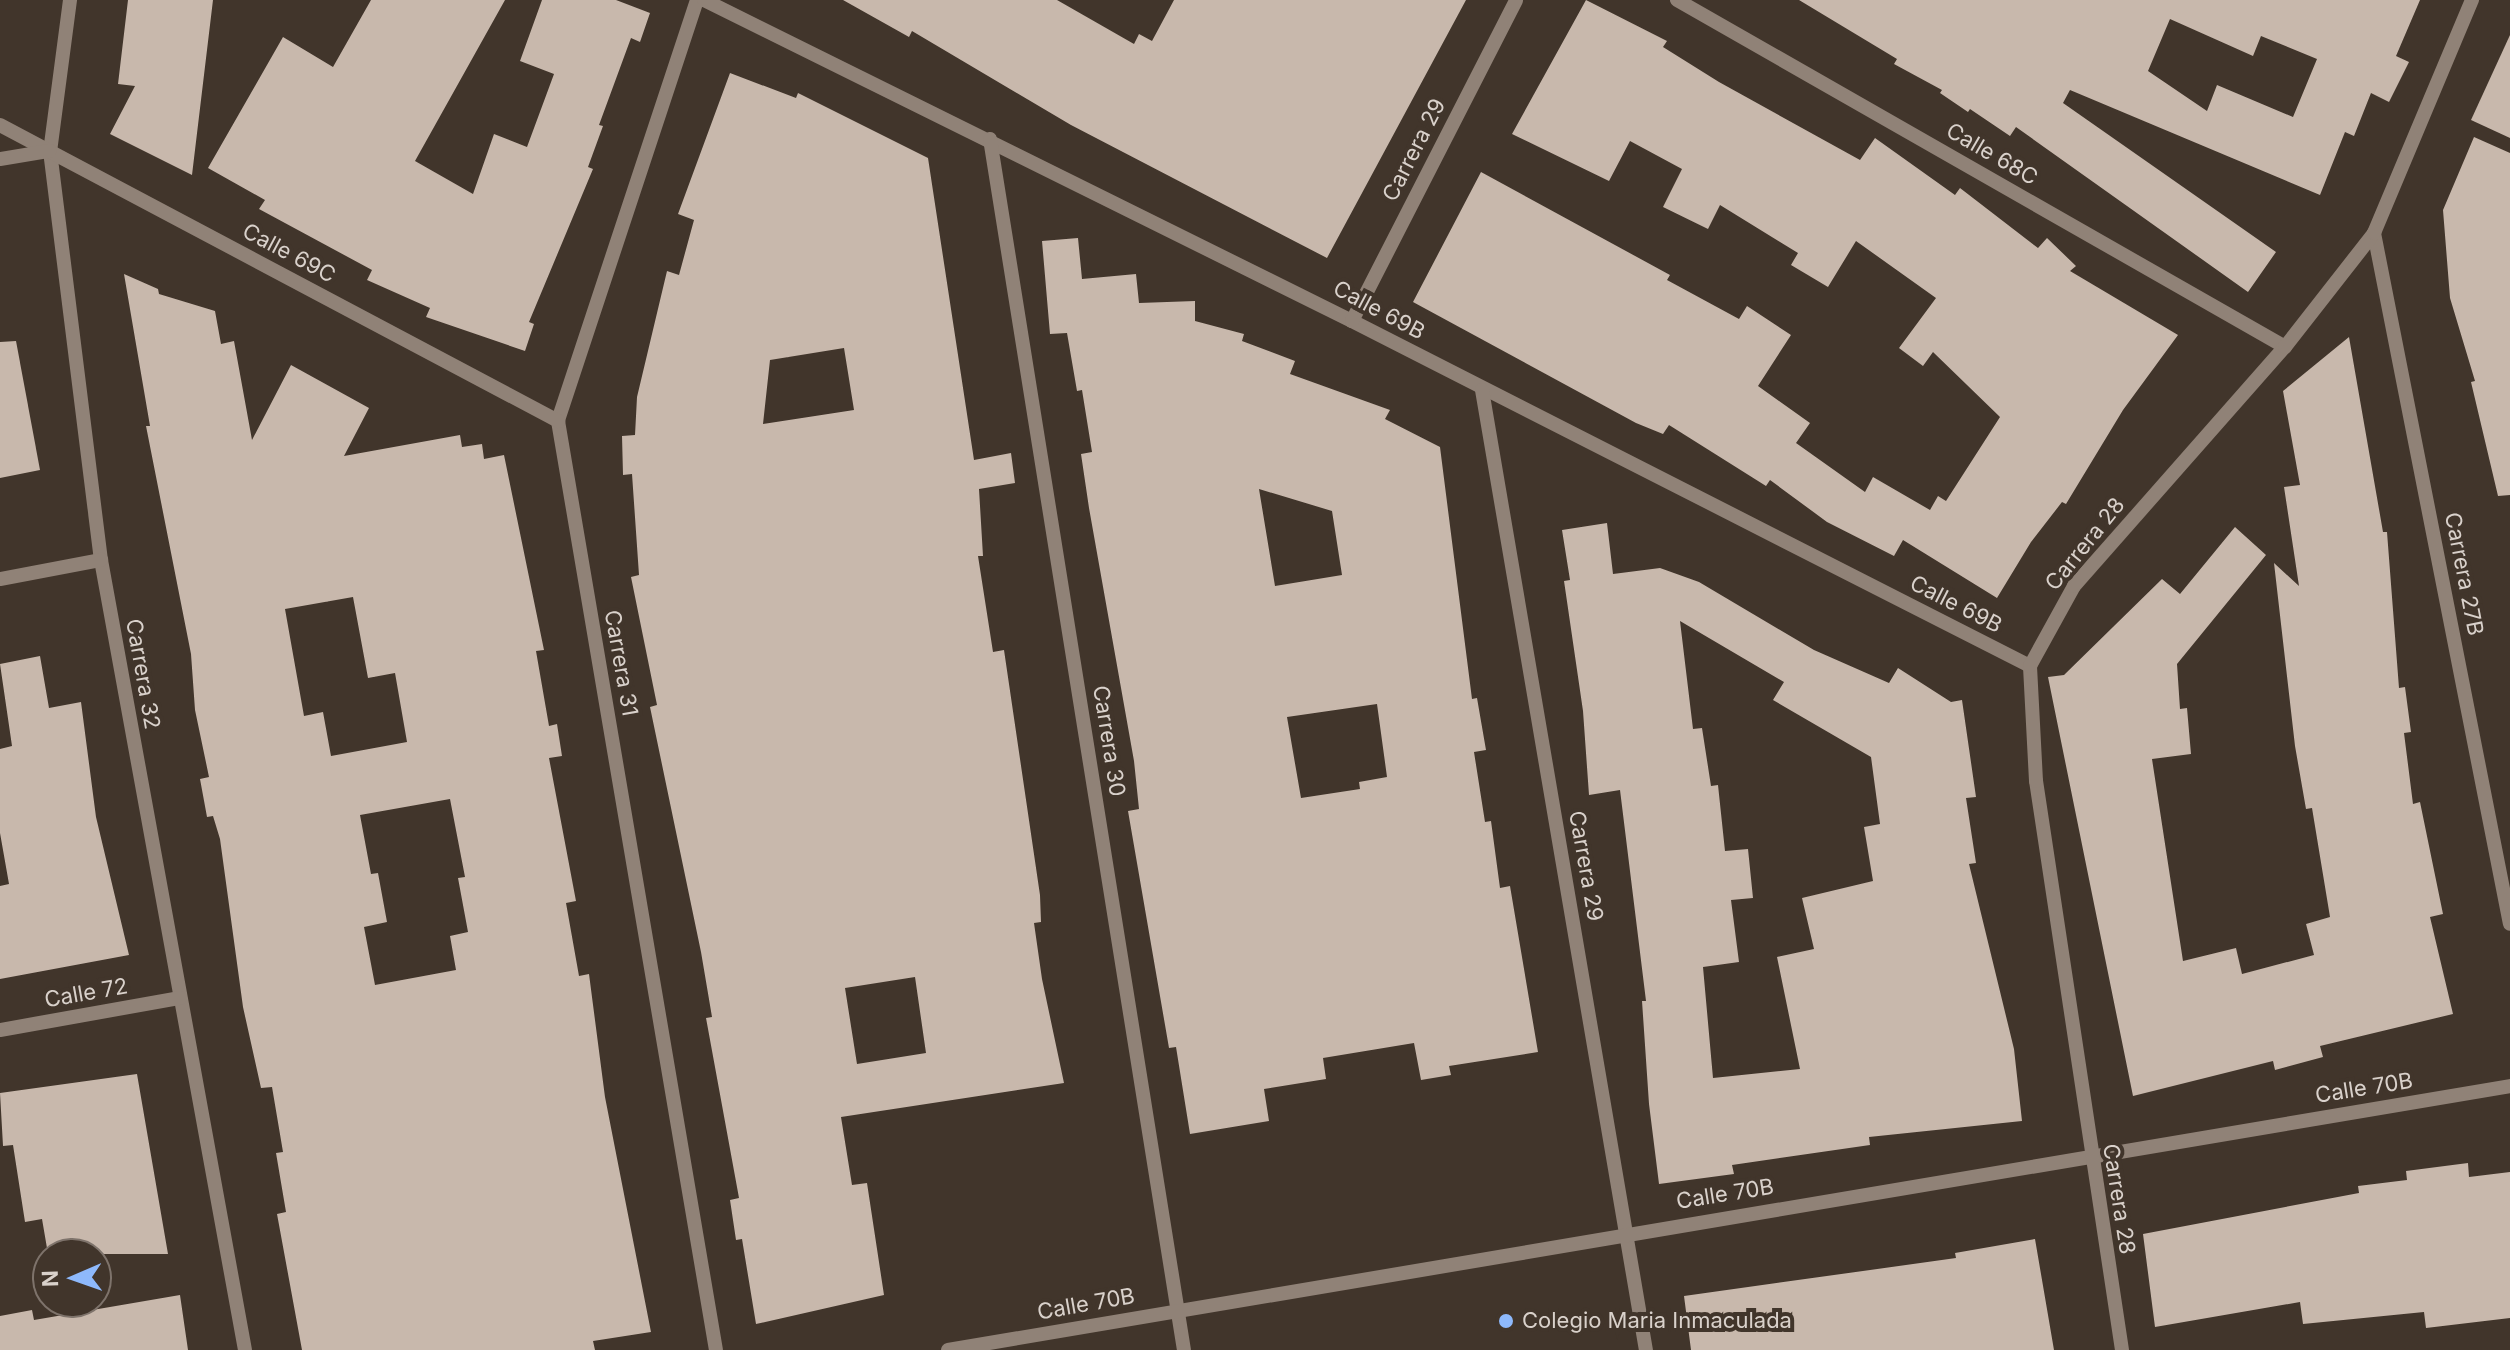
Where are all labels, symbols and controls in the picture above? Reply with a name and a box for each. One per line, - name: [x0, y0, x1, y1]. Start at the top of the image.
- street label: Carrera 29: [1377, 94, 1451, 206]
- street label: Calle 68C: [1941, 117, 2043, 191]
- street label: Calle 69C: [238, 218, 340, 288]
- street label: Calle 69B: [1329, 275, 1429, 345]
- street label: Carrera 28: [2040, 492, 2130, 596]
- street label: Carrera 27B: [2439, 510, 2489, 638]
- street label: Calle 69B: [1906, 570, 2006, 638]
- street label: Carrera 31: [599, 608, 643, 718]
- street label: Carrera 32: [120, 617, 166, 731]
- street label: Carrera 30: [1087, 684, 1131, 798]
- street label: Carrera 29: [1563, 809, 1609, 923]
- street label: Calle 72: [42, 973, 130, 1013]
- street label: Calle 70B: [2313, 1067, 2415, 1109]
- street label: Carrera 28: [2097, 1142, 2141, 1256]
- street label: Calle 70B: [1674, 1173, 1776, 1215]
- north arrow: [32, 1238, 112, 1318]
- text: N: [37, 1270, 63, 1288]
- street label: Calle 70B: [1035, 1282, 1137, 1326]
- place label: Colegio Maria Inmaculada: [1522, 1308, 1792, 1334]
- marker: Colegio Maria Inmaculada: [1497, 1312, 1515, 1330]

